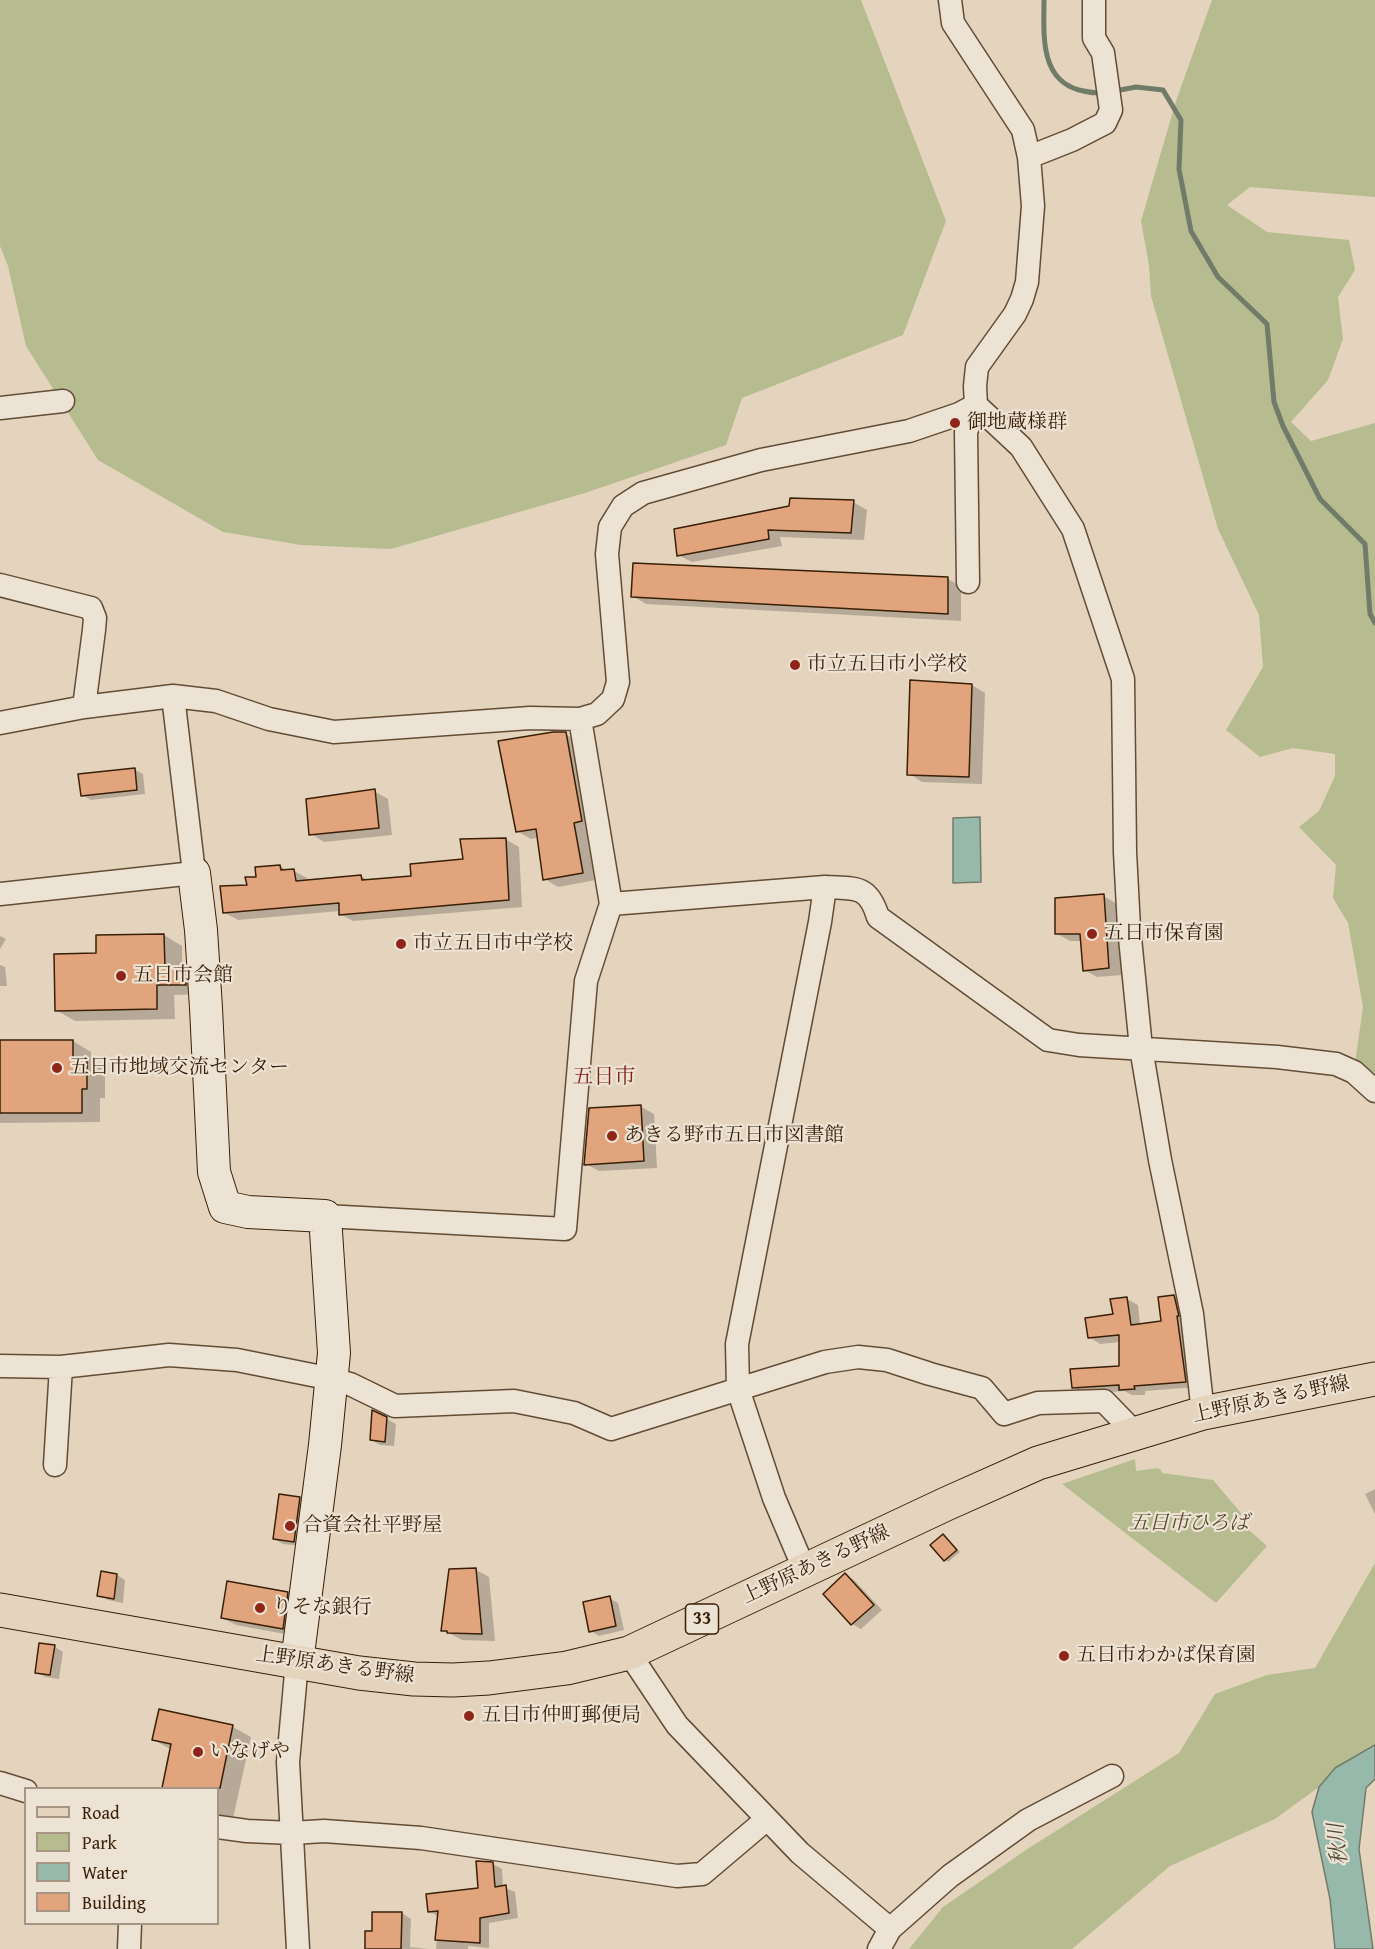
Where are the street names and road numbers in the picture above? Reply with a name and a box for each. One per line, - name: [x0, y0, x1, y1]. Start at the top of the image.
- street label: 上野原あきる野線: [1190, 1372, 1352, 1428]
- street label: 上野原あきる野線: [738, 1520, 894, 1610]
- road number: 33: [686, 1604, 718, 1634]
- street label: 上野原あきる野線: [254, 1643, 416, 1689]

